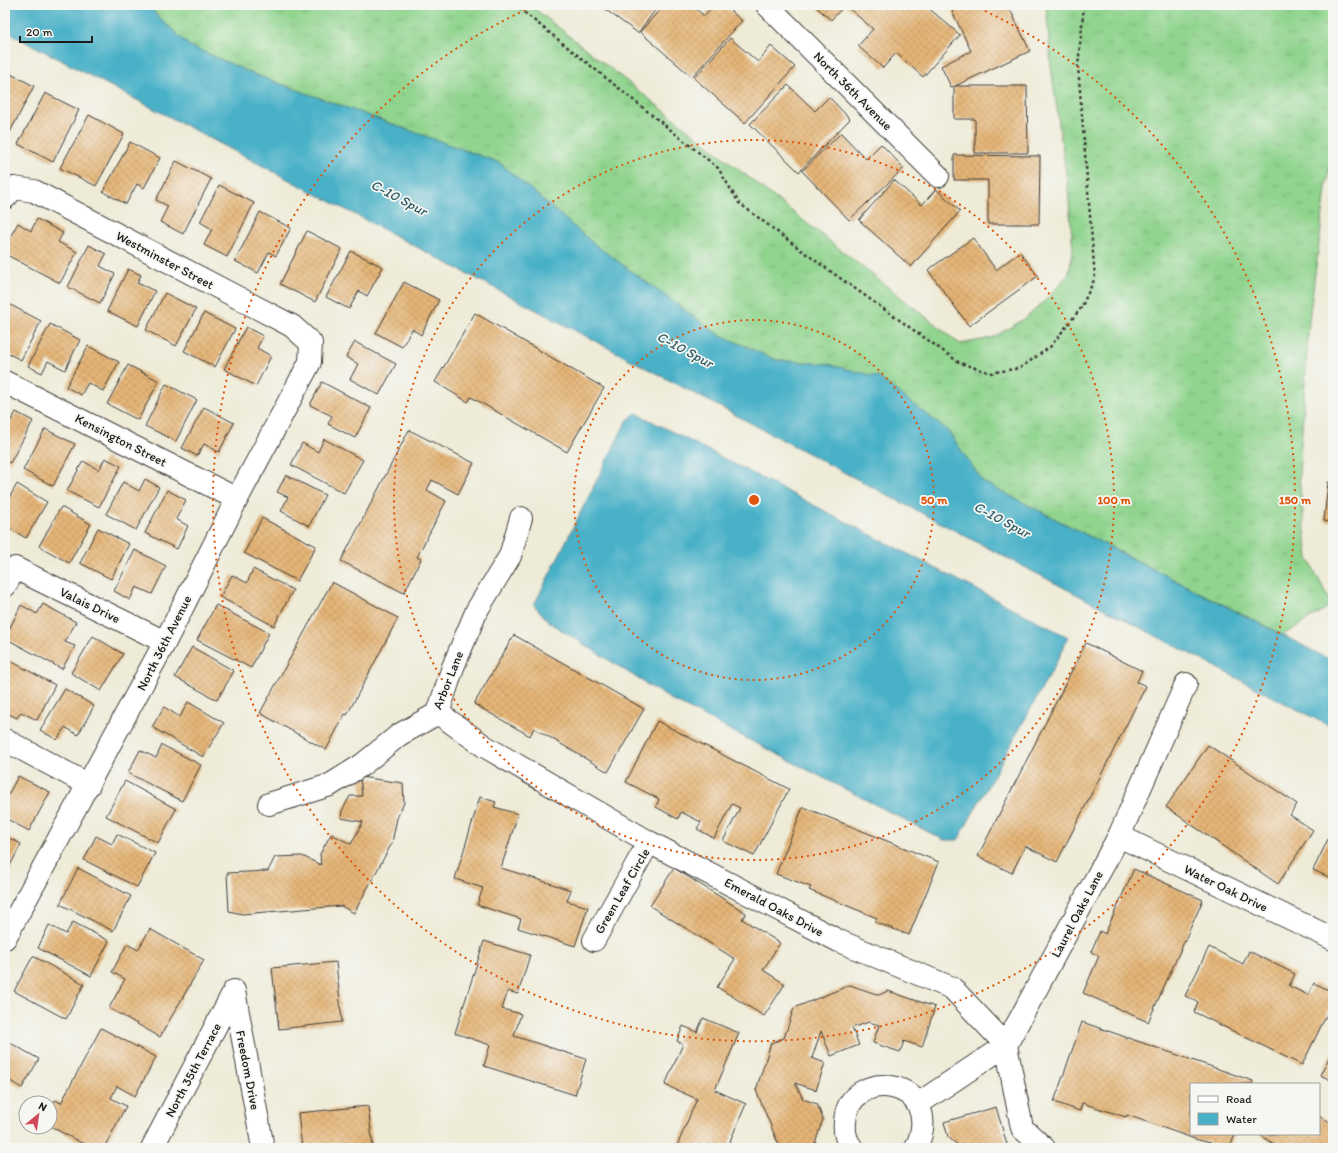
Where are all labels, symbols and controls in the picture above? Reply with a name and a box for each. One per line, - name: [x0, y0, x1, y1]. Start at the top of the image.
- scale bar: [20, 18, 92, 44]
- text: 20 m: [26, 25, 53, 39]
- street label: North 36th Avenue: [811, 49, 895, 133]
- water label: C-10 Spur: [368, 176, 432, 221]
- street label: Westminster Street: [113, 228, 217, 292]
- water label: C-10 Spur: [654, 328, 718, 373]
- street label: Kensington Street: [73, 410, 170, 470]
- centre of rings: [747, 493, 761, 507]
- text: 50 m: [921, 493, 948, 507]
- text: 100 m: [1097, 493, 1131, 507]
- text: 150 m: [1279, 493, 1312, 507]
- water label: C-10 Spur: [971, 498, 1035, 543]
- street label: Valais Drive: [57, 584, 123, 626]
- street label: North 36th Avenue: [133, 593, 195, 693]
- street label: Arbor Lane: [430, 649, 466, 711]
- street label: Green Leaf Circle: [591, 845, 653, 937]
- street label: Water Oak Drive: [1182, 861, 1270, 915]
- street label: Laurel Oaks Lane: [1048, 868, 1106, 960]
- street label: Emerald Oaks Drive: [722, 874, 826, 940]
- street label: North 35th Terrace: [162, 1020, 224, 1120]
- street label: Freedom Drive: [233, 1029, 263, 1111]
- legend: [1190, 1083, 1320, 1135]
- text: Road: [1226, 1092, 1252, 1106]
- north arrow: [18, 1095, 58, 1135]
- text: N: [36, 1099, 49, 1114]
- text: Water: [1226, 1112, 1257, 1126]

